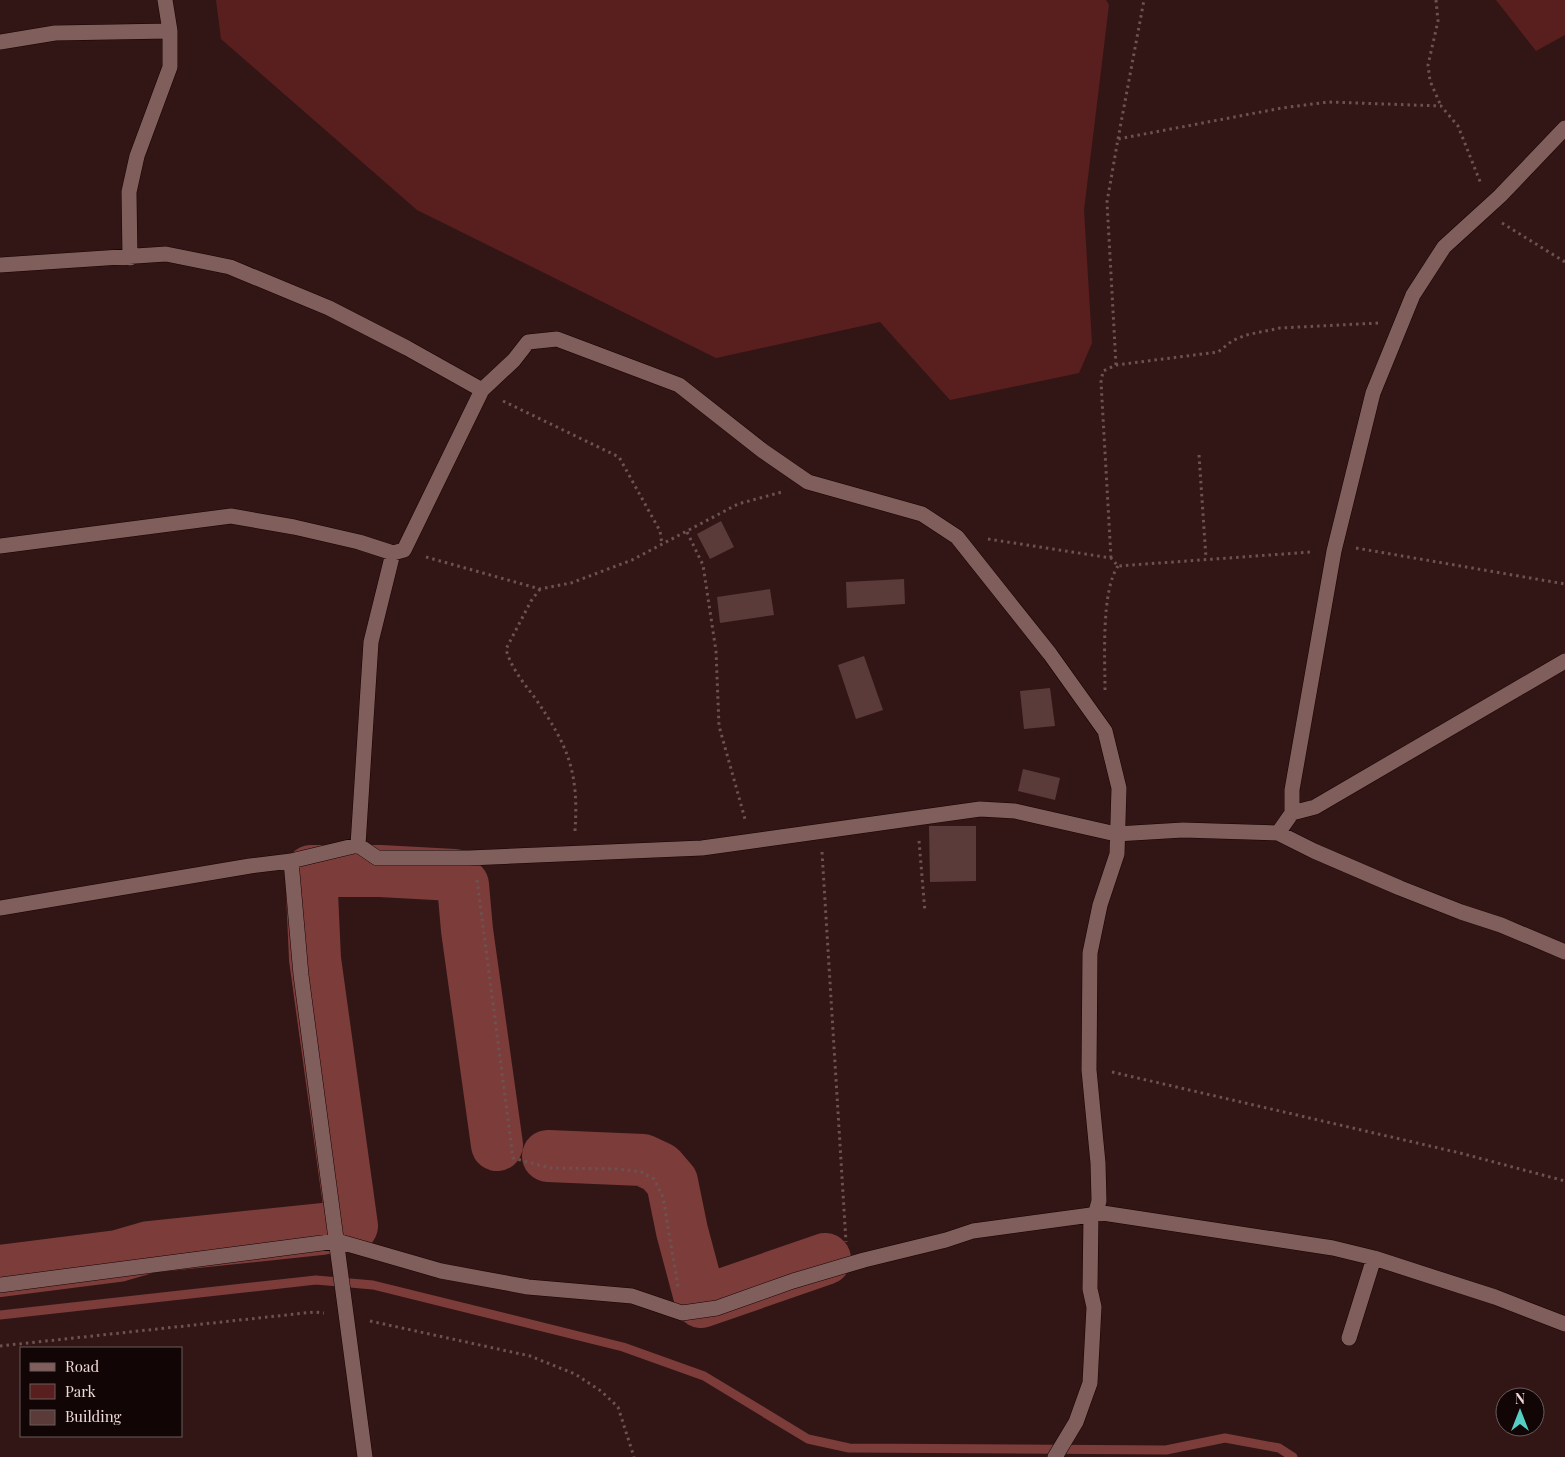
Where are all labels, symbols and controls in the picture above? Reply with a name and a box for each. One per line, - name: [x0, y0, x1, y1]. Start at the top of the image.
- legend: [20, 1347, 182, 1437]
- text: Road: [65, 1356, 99, 1376]
- text: Park: [65, 1381, 97, 1401]
- north arrow: [1495, 1387, 1545, 1437]
- text: N: [1515, 1389, 1525, 1408]
- text: Building: [65, 1406, 122, 1426]

